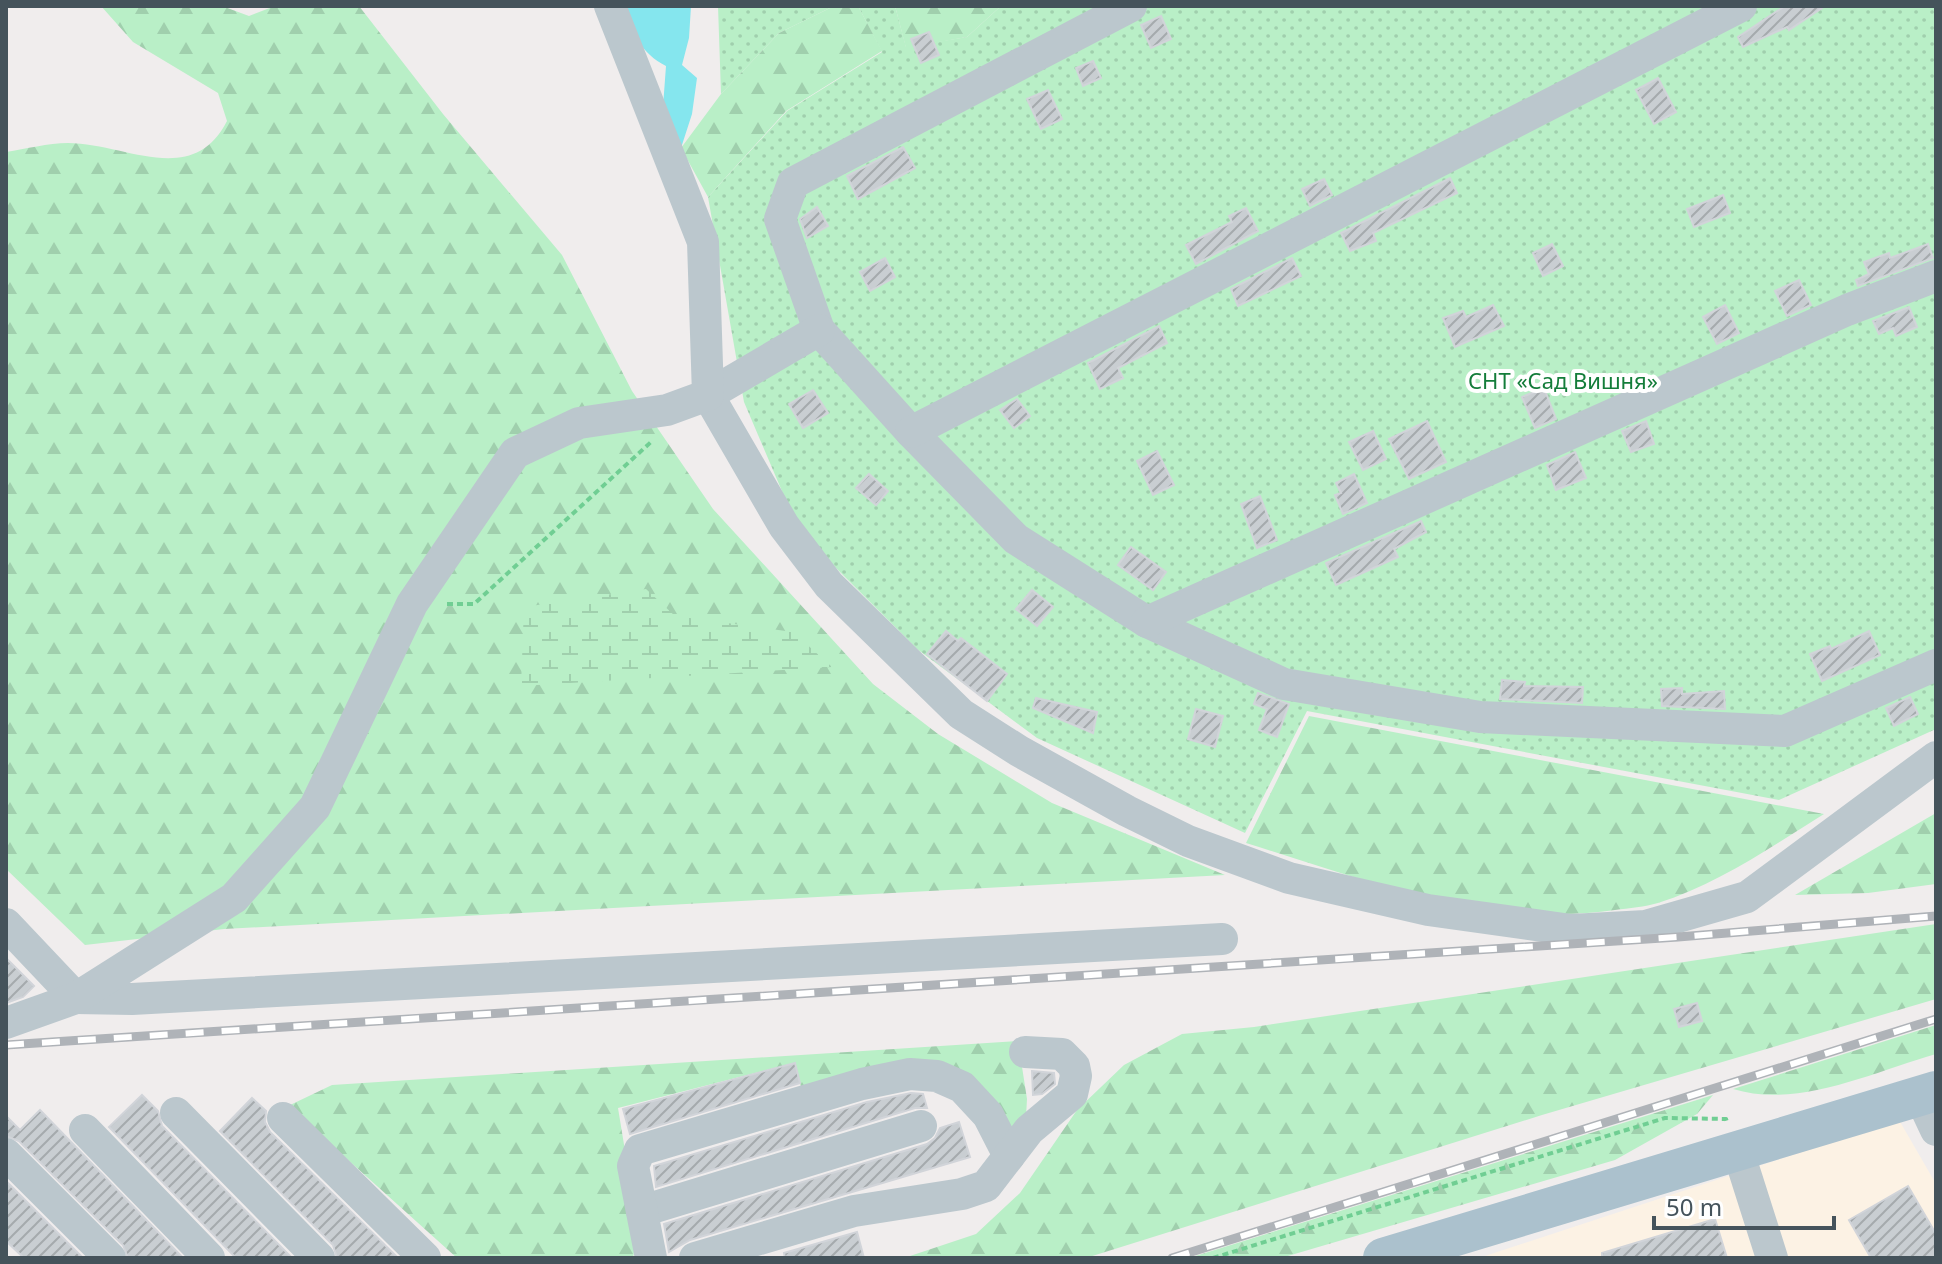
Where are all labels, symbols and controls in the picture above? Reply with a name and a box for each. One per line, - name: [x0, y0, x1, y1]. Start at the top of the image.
- park label: СНТ «Сад Вишня»: [1468, 365, 1658, 395]
- scale bar: [1654, 1180, 1834, 1230]
- text: 50 m: [1666, 1190, 1722, 1223]

